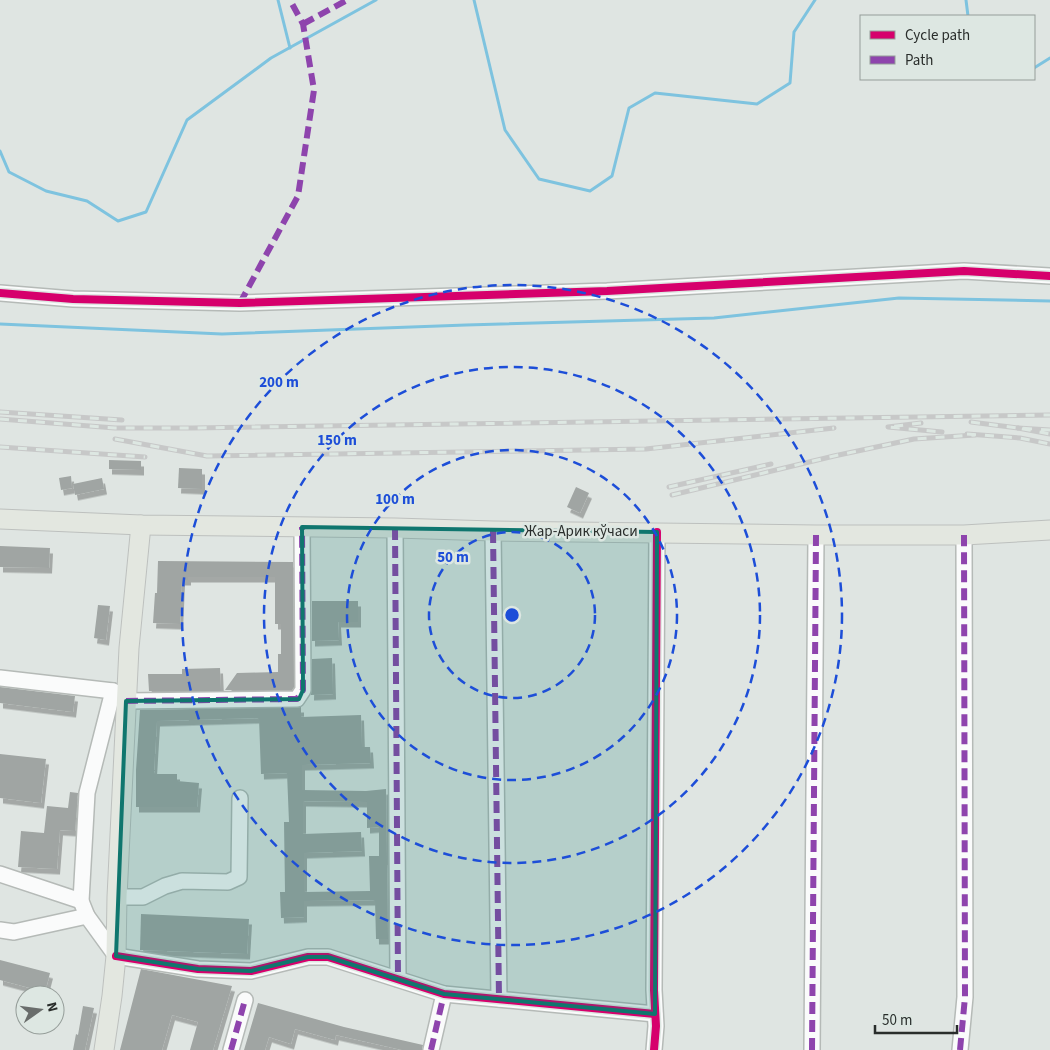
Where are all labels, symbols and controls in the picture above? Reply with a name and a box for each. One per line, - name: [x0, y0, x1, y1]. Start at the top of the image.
- legend: [860, 15, 1035, 80]
- text: Cycle path: [905, 25, 970, 46]
- text: Path: [905, 50, 933, 71]
- text: 200 m: [259, 372, 299, 393]
- text: 150 m: [317, 430, 357, 451]
- text: 100 m: [375, 489, 415, 510]
- street label: Жар-Арик кўчаси: [524, 521, 638, 542]
- text: 50 m: [437, 547, 469, 568]
- centre of rings: [503, 606, 521, 624]
- north arrow: [15, 985, 65, 1035]
- text: N: [41, 1000, 62, 1014]
- scale bar: [875, 1002, 958, 1034]
- text: 50 m: [882, 1010, 912, 1031]

